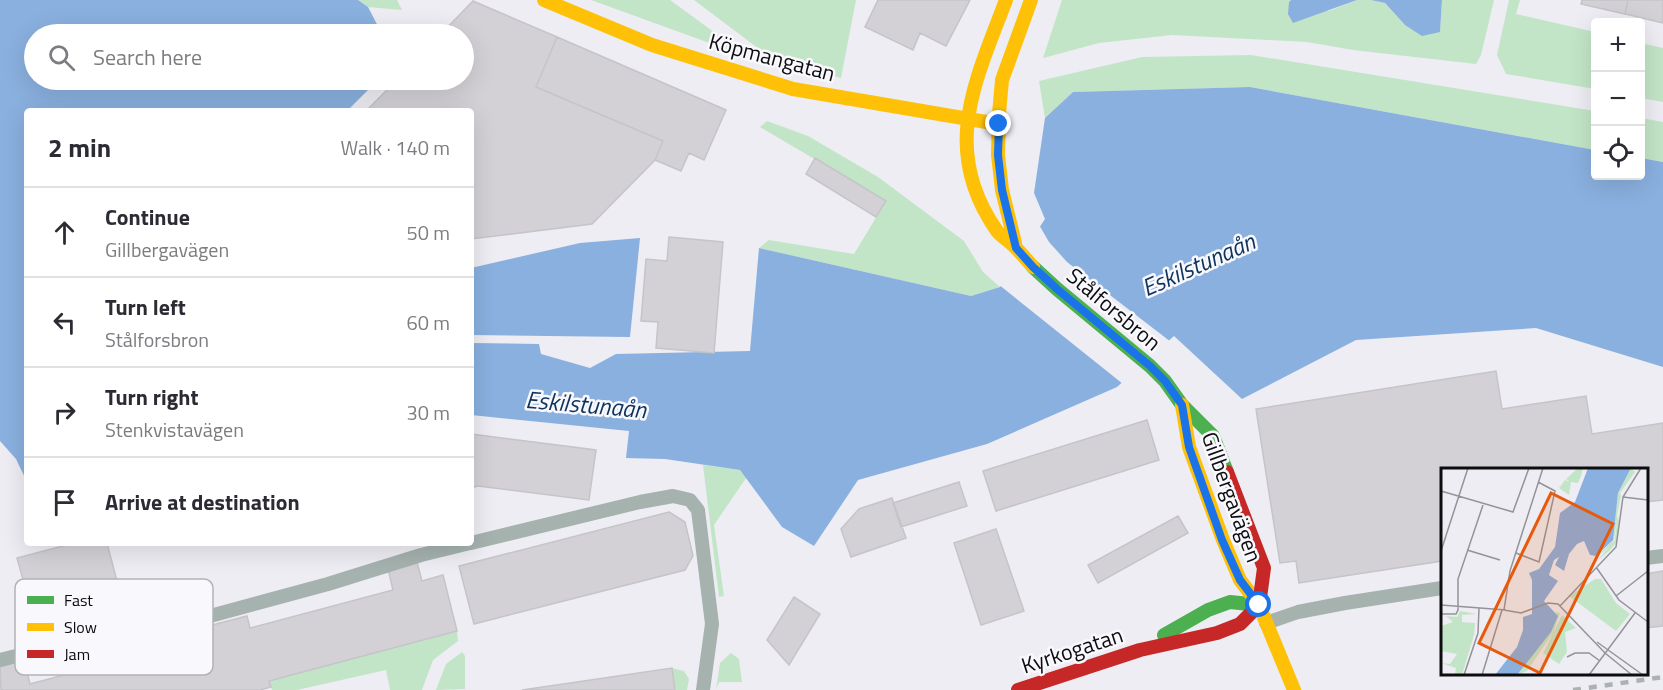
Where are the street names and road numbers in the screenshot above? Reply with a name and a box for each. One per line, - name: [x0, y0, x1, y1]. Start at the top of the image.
- street label: Köpmangatan: [705, 24, 839, 90]
- street label: Stålforsbron: [1059, 259, 1169, 359]
- street label: Gillbergavägen: [1193, 427, 1271, 567]
- street label: Kyrkogatan: [1017, 618, 1127, 682]

